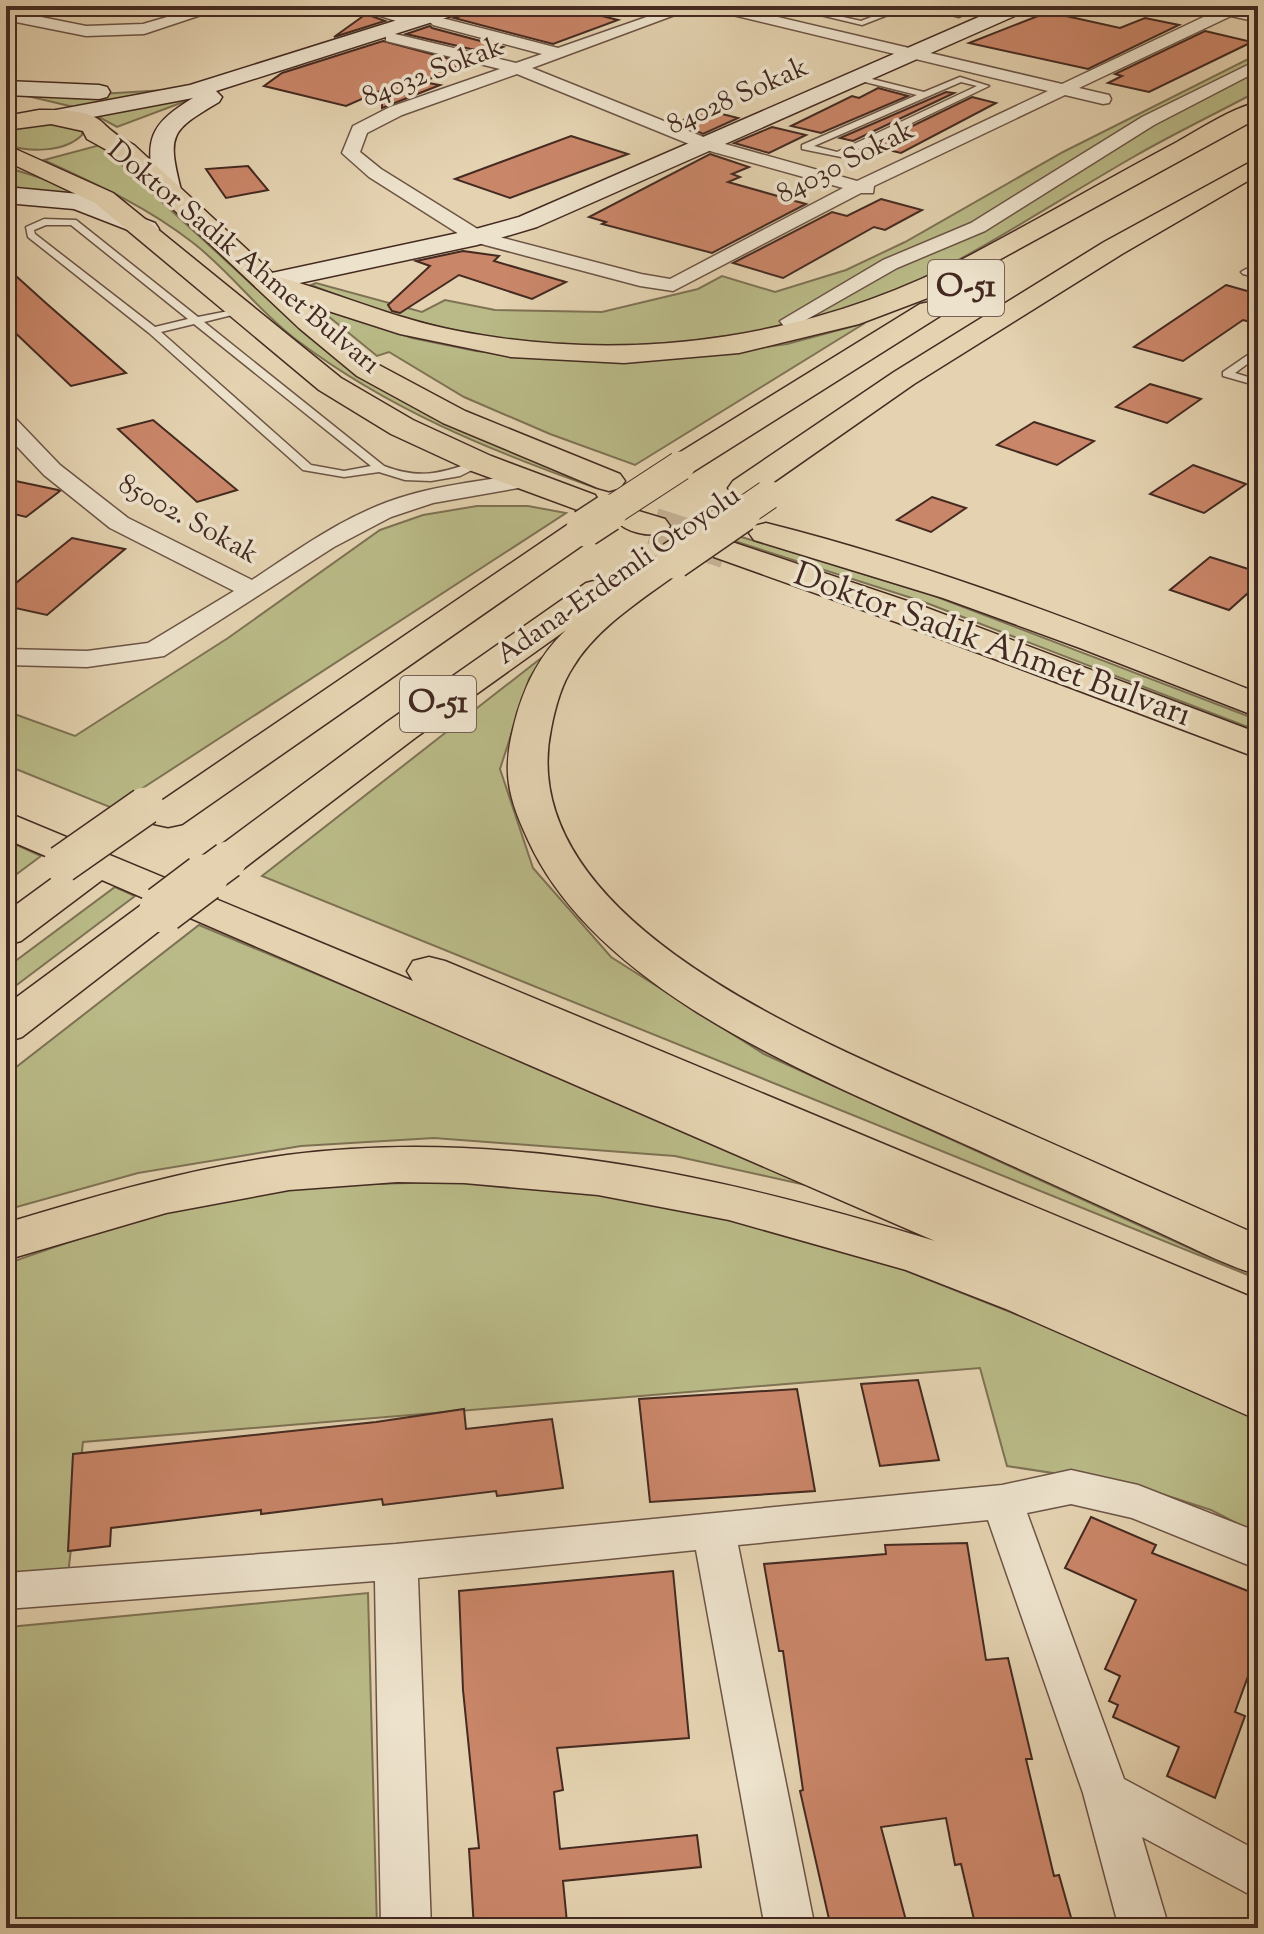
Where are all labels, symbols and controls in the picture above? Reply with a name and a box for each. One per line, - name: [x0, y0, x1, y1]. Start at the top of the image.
- street label: 84032 Sokak: [357, 28, 509, 118]
- street label: 84028 Sokak: [661, 48, 815, 146]
- street label: 84030 Sokak: [770, 111, 922, 215]
- street label: Doktor Sadık Ahmet Bulvarı: [98, 132, 388, 384]
- road number: O-51: [928, 260, 1004, 316]
- street label: 85002. Sokak: [111, 465, 265, 575]
- street label: Adana-Erdemli Otoyolu: [489, 477, 749, 675]
- street label: Doktor Sadık Ahmet Bulvarı: [787, 551, 1197, 741]
- road number: O-51: [400, 676, 476, 732]

